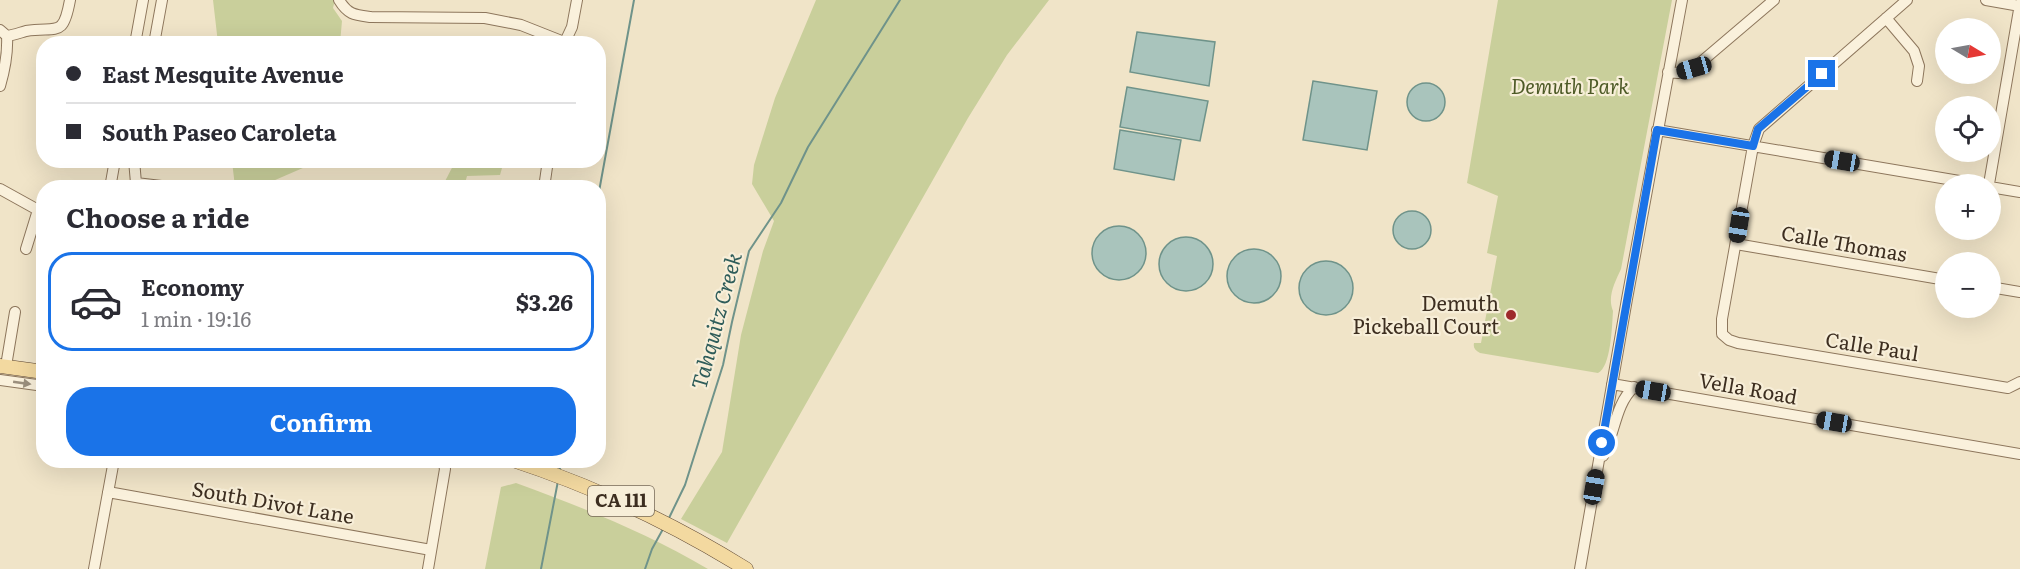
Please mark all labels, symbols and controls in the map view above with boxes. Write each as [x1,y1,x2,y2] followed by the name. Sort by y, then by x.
[1935,18,2001,84] north arrow
[1935,18,2001,318] map controls
[1674,54,1714,82] car
[102,57,344,90] text: East Mesquite Avenue
[1808,60,1835,87] route end
[1511,70,1629,100] park label: Demuth Park
[1935,96,2001,162] button: locate
[102,115,336,148] text: South Paseo Caroleta
[1823,149,1861,173] car
[1935,174,2001,240] button: +
[66,196,249,236] text: Choose a ride
[1727,206,1751,244] car
[1779,216,1910,268] street label: Calle Thomas
[681,248,748,392] water label: Tahquitz Creek
[1935,252,2001,318] button: −
[141,270,244,303] text: Economy
[69,275,123,329] icon: car
[516,285,573,318] text: $3.26
[1353,287,1499,340] place label: Demuth Pickeball Court
[141,303,251,333] text: 1 min · 19:16
[1504,308,1518,322] marker: Demuth Pickeball Court
[1824,323,1921,367] street label: Calle Paul
[1697,364,1800,410] street label: Vella Road
[12,379,31,388] one-way arrow
[1634,379,1672,403] car
[66,387,576,456] button: Confirm
[1815,410,1853,434] car
[1588,429,1615,456] route start
[1582,468,1606,506] car
[190,472,357,530] street label: South Divot Lane
[588,486,654,516] road number: CA 111

